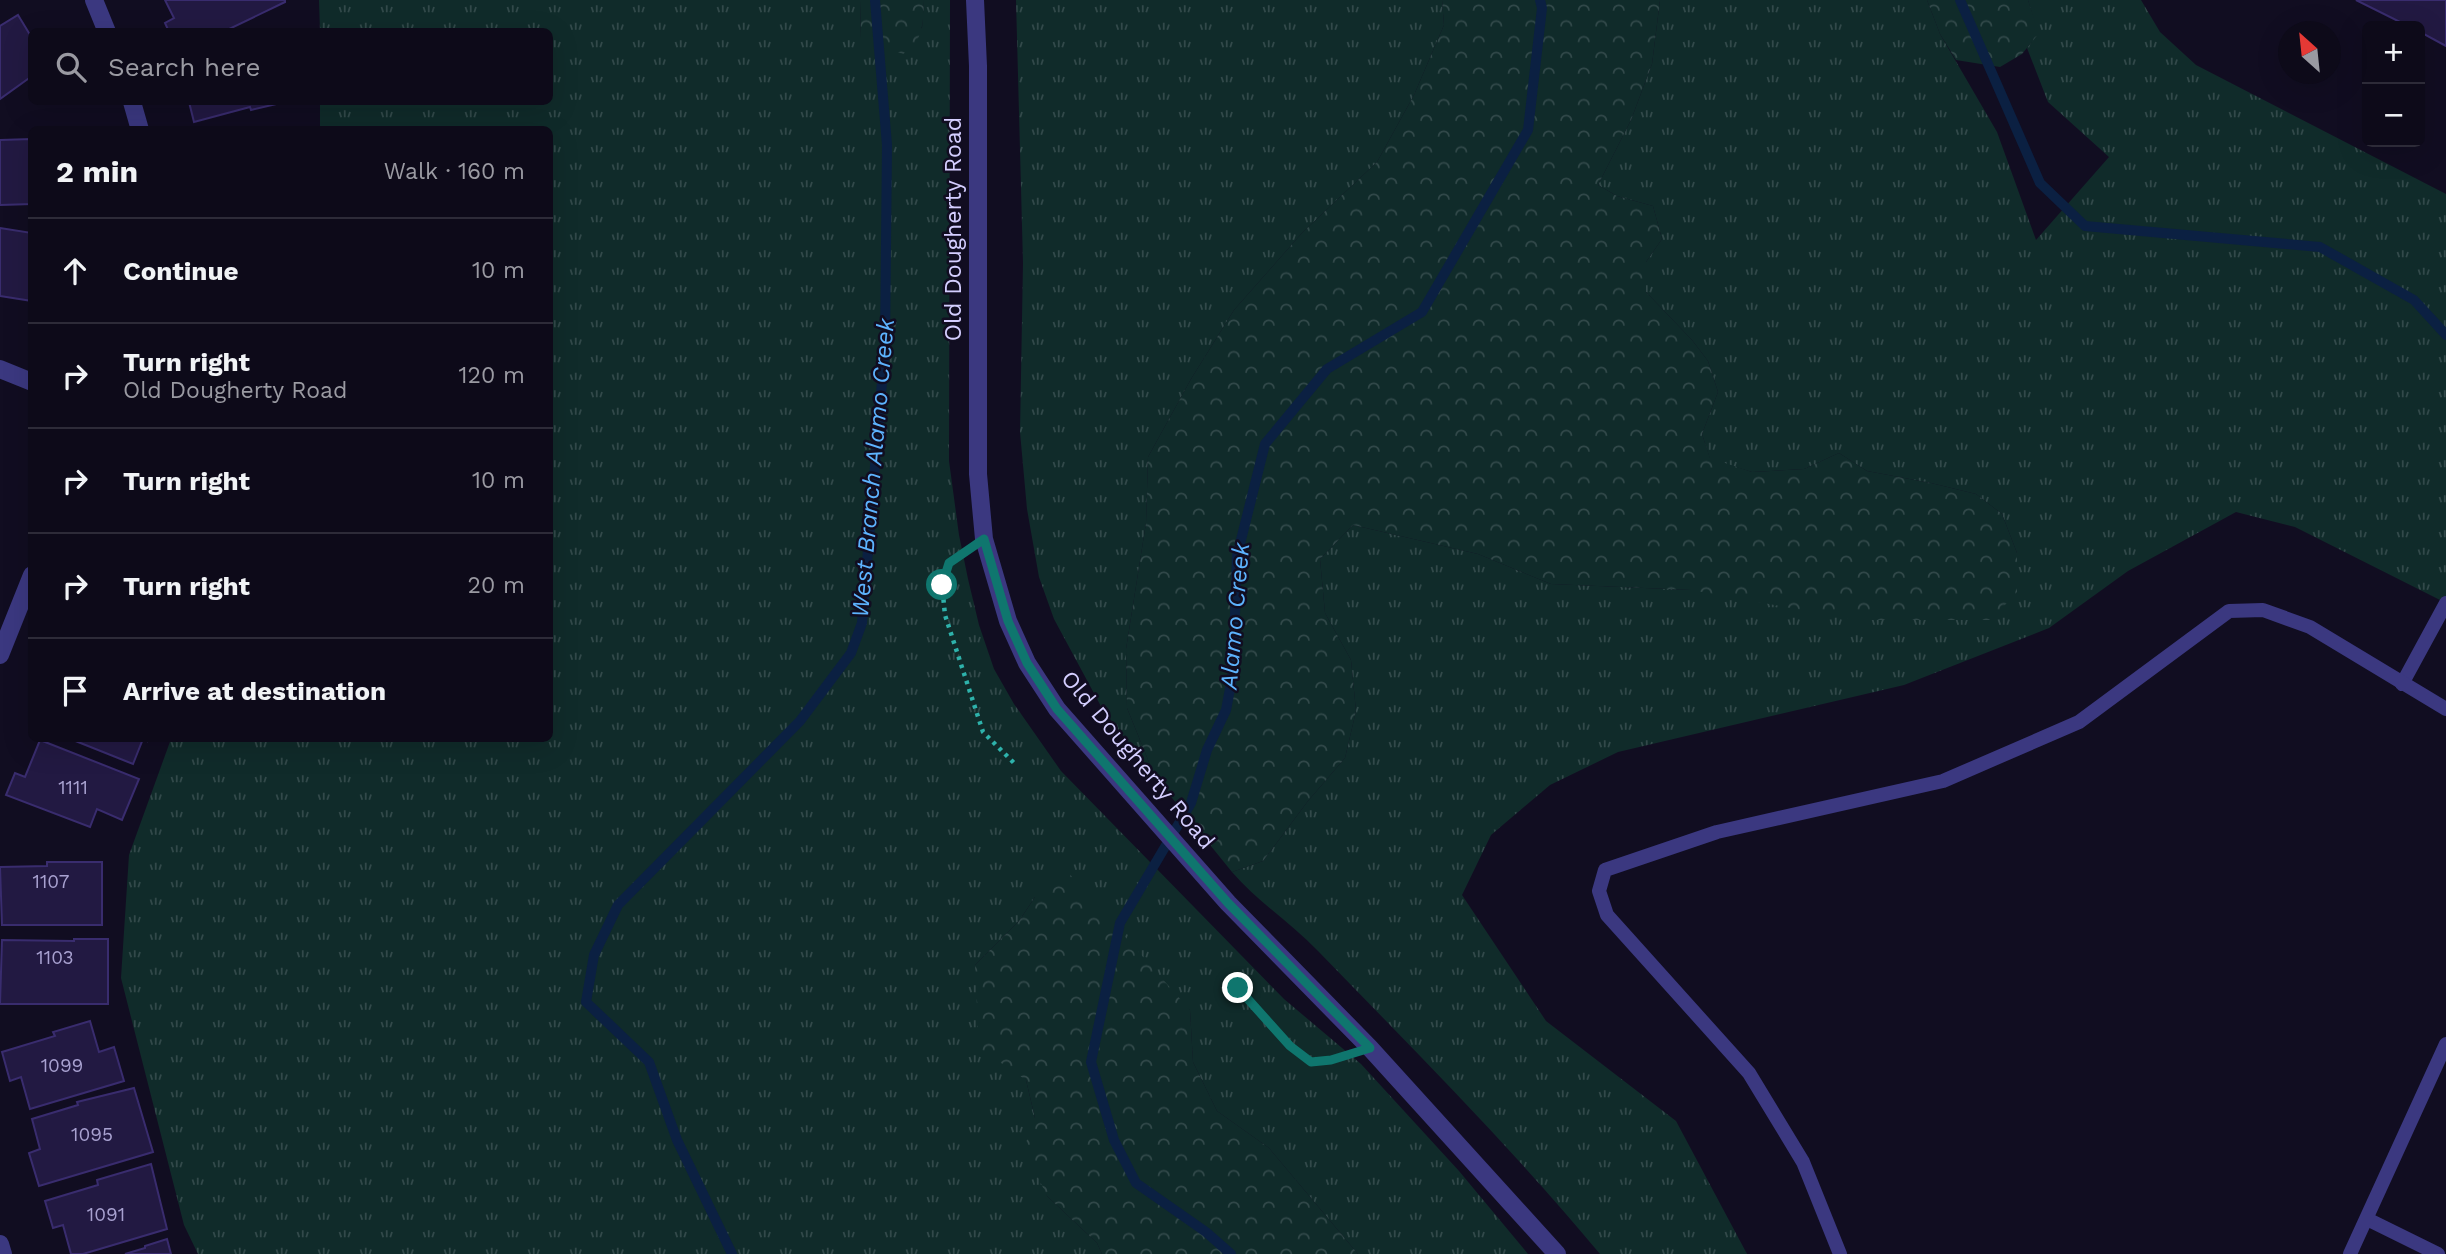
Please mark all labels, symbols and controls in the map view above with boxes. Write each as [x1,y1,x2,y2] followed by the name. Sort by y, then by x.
[2278,21,2341,84] north arrow
[2362,21,2425,147] map controls
[2362,21,2425,84] button: +
[28,28,553,105] search box
[52,48,90,86] icon: search
[108,52,260,82] text: Search here
[2362,84,2425,147] button: −
[940,117,967,341] street label: Old Dougherty Road
[56,154,138,189] text: 2 min
[384,158,525,185] text: Walk · 160 m
[56,252,94,290] icon: ahead
[123,256,239,286] text: Continue
[472,257,525,284] text: 10 m
[846,316,900,619] water label: West Branch Alamo Creek
[123,347,250,377] text: Turn right
[56,357,94,395] icon: right
[459,362,525,389] text: 120 m
[123,377,347,404] text: Old Dougherty Road
[56,462,94,500] icon: right
[123,466,250,496] text: Turn right
[472,467,525,494] text: 10 m
[1215,540,1255,692] water label: Alamo Creek
[56,567,94,605] icon: right
[926,569,957,600] route start
[123,571,250,601] text: Turn right
[468,572,525,599] text: 20 m
[1056,665,1220,855] street label: Old Dougherty Road
[56,672,94,710] icon: arrive
[123,676,386,706] text: Arrive at destination
[58,776,88,799] house number: 1111
[33,870,69,893] house number: 1107
[36,946,74,969] house number: 1103
[1222,972,1253,1003] route end
[41,1054,83,1077] house number: 1099
[71,1123,113,1146] house number: 1095
[87,1203,125,1226] house number: 1091

